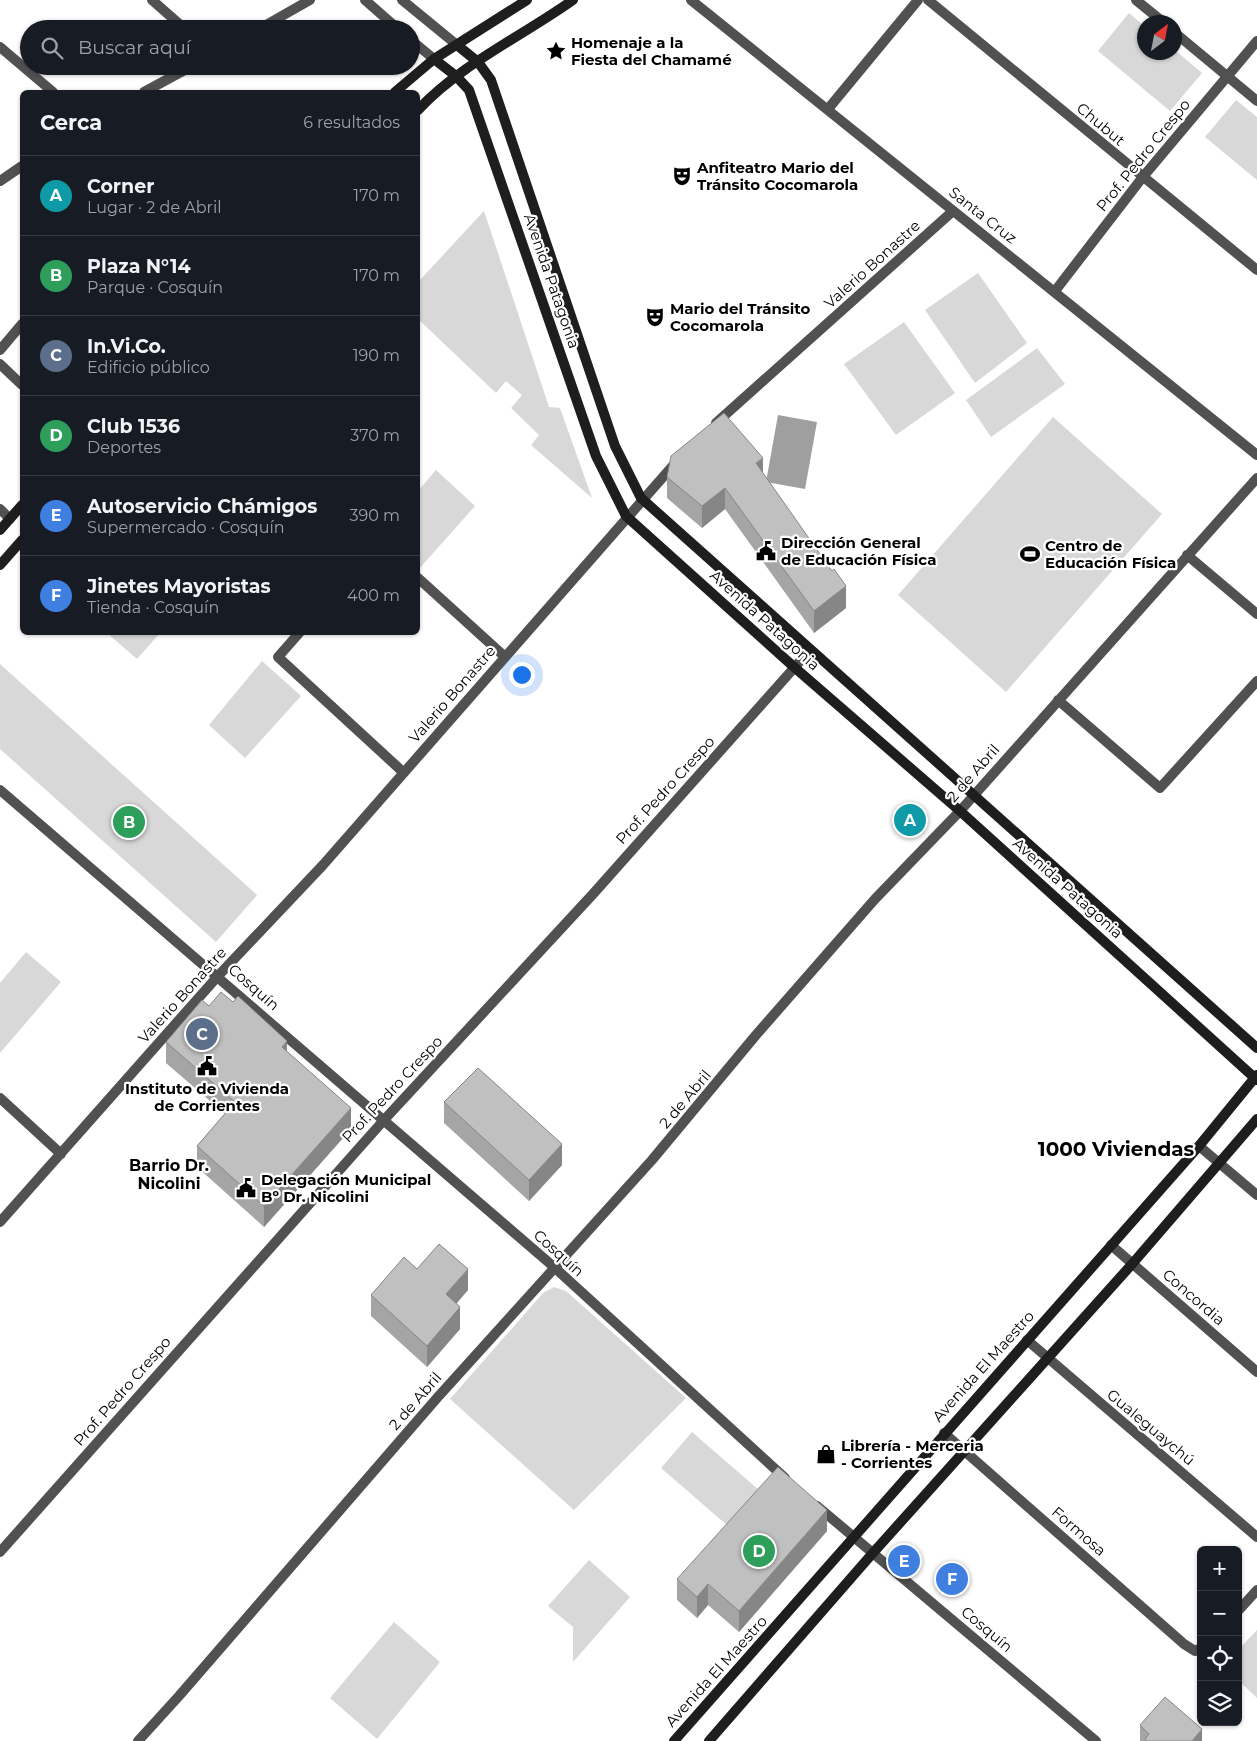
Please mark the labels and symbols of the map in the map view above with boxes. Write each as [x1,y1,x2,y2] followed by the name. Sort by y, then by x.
[1137,15,1182,60] north arrow
[571,33,732,69] place label: Homenaje a la Fiesta del Chamamé
[545,40,567,62] place icon: Homenaje a la Fiesta del Chamamé
[1092,95,1194,215] street label: Prof. Pedro Crespo
[1073,98,1129,150] street label: Chubut
[696,158,858,194] place label: Anfiteatro Mario del Tránsito Cocomarola
[671,165,693,187] theatre icon: Anfiteatro Mario del Tránsito Cocomarola
[945,183,1021,248] street label: Santa Cruz
[520,211,584,351] street label: Avenida Patagonia
[820,216,924,312] street label: Valerio Bonastre
[670,299,811,335] place label: Mario del Tránsito Cocomarola
[644,306,666,328] theatre icon: Mario del Tránsito Cocomarola
[781,533,936,569] place label: Dirección General de Educación Física
[1045,536,1176,572] place label: Centro de Educación Física
[755,540,777,562] public building icon: Dirección General de Educación Física
[1019,543,1041,565] sports icon: Centro de Educación Física
[706,566,824,674] street label: Avenida Patagonia
[405,641,499,747] street label: Valerio Bonastre
[509,662,535,688] your location
[611,732,719,848] street label: Prof. Pedro Crespo
[943,740,1003,806] street label: 2 de Abril
[894,801,926,839] pin: A
[113,803,145,841] pin: B
[1009,834,1127,942] street label: Avenida Patagonia
[134,943,230,1047] street label: Valerio Bonastre
[225,960,283,1014] street label: Cosquín
[186,1015,218,1053] pin: C
[338,1032,446,1146] street label: Prof. Pedro Crespo
[196,1055,218,1077] public building icon: Instituto de Vivienda de Corrientes
[655,1066,715,1132] street label: 2 de Abril
[125,1079,289,1115] place label: Instituto de Vivienda de Corrientes
[1038,1137,1195,1161] district label: 1000 Viviendas
[129,1156,209,1193] district label: Barrio Dr. Nicolini
[261,1170,431,1206] place label: Delegación Municipal Bº Dr. Nicolini
[235,1177,257,1199] public building icon: Delegación Municipal Bº Dr. Nicolini
[530,1225,588,1281] street label: Cosquín
[1159,1265,1229,1329] street label: Concordia
[928,1306,1038,1426] street label: Avenida El Maestro
[69,1332,175,1450] street label: Prof. Pedro Crespo
[385,1368,445,1434] street label: 2 de Abril
[1103,1385,1199,1469] street label: Gualeguaychú
[841,1436,984,1472] place label: Librería - Merceria - Corrientes
[815,1443,837,1465] shop icon: Librería - Merceria - Corrientes
[1048,1502,1110,1560] street label: Formosa
[743,1532,775,1570] pin: D
[888,1542,920,1580] pin: E
[936,1560,968,1598] pin: F
[957,1602,1017,1656] street label: Cosquín
[661,1611,771,1731] street label: Avenida El Maestro

